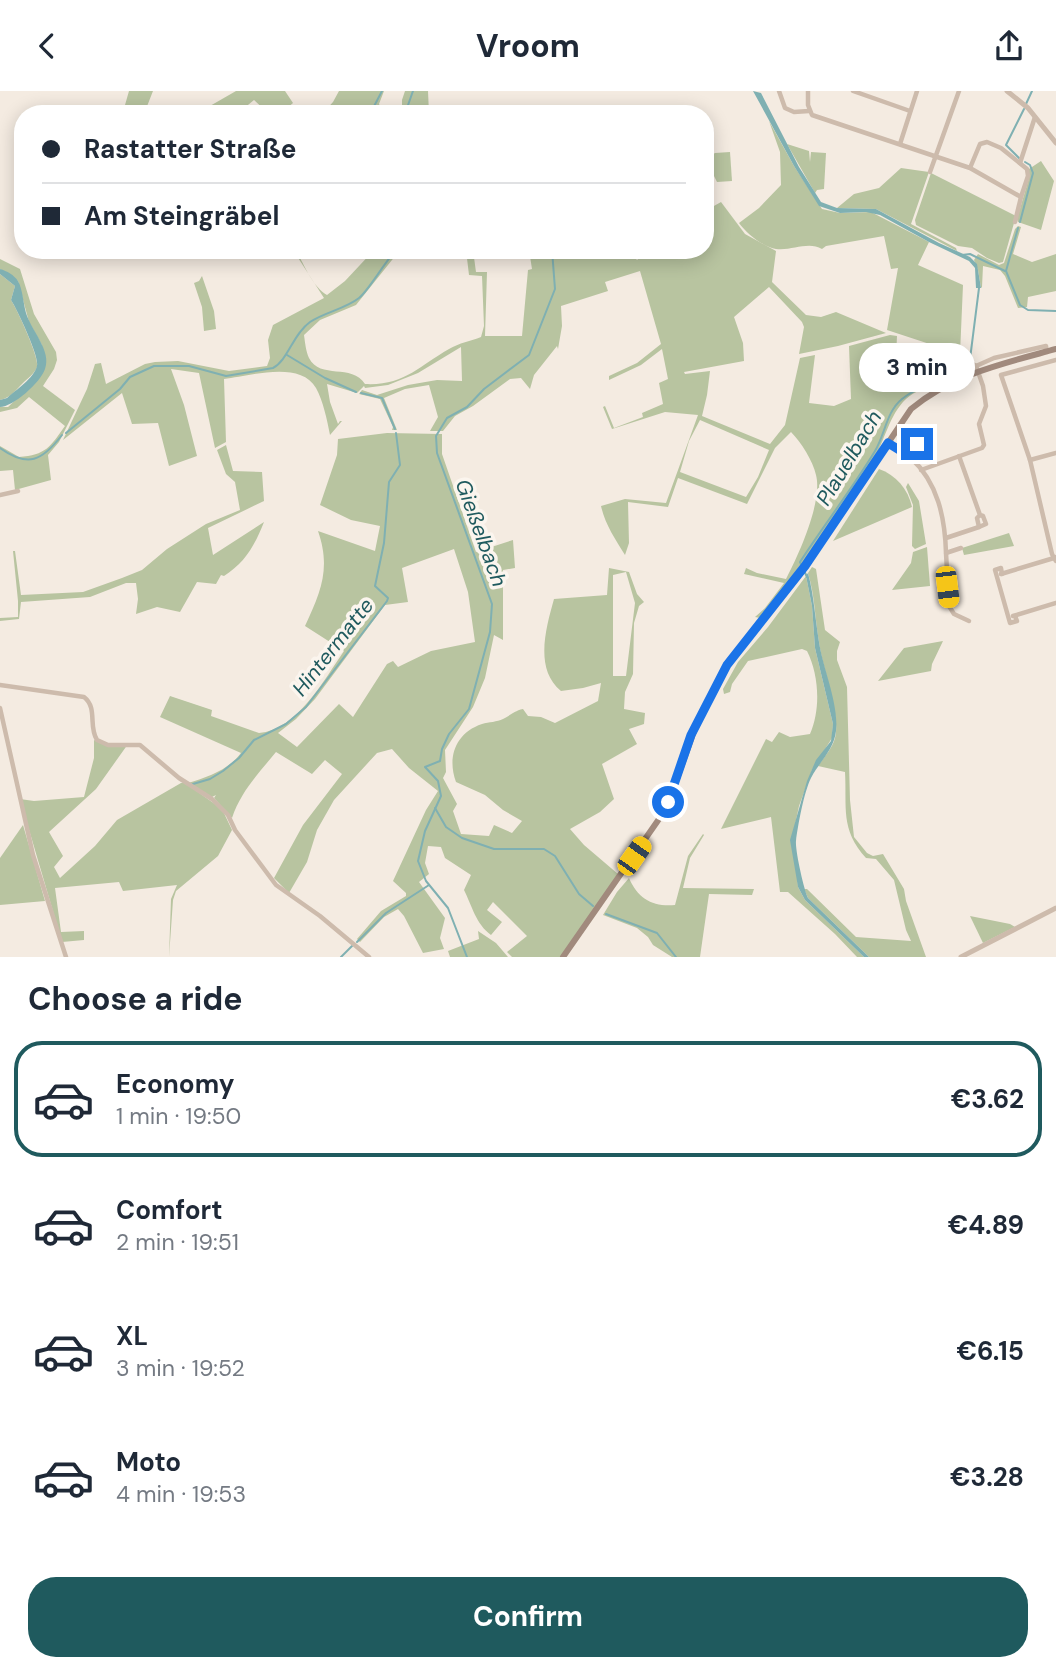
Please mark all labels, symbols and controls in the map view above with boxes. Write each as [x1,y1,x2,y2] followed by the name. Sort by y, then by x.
[476,25,580,67] text: Vroom
[28,27,66,65] icon: back
[990,27,1028,65] icon: share
[84,132,296,166] text: Rastatter Straße
[84,199,279,233] text: Am Steingräbel
[859,343,975,391] callout: 3 min
[886,352,948,382] text: 3 min
[810,405,888,511] water label: Plauelbach
[901,428,933,460] route end
[449,475,513,591] water label: Gießelbach
[935,565,960,609] car
[286,592,380,702] water label: Hintermatte
[652,786,684,818] route start
[614,833,655,879] car
[28,978,243,1020] text: Choose a ride
[116,1067,234,1101] text: Economy
[32,1068,95,1131] icon: car
[951,1082,1024,1116] text: €3.62
[116,1101,241,1131] text: 1 min · 19:50
[116,1193,222,1227] text: Comfort
[32,1194,95,1257] icon: car
[948,1208,1024,1242] text: €4.89
[116,1227,239,1257] text: 2 min · 19:51
[116,1319,148,1353] text: XL
[32,1320,95,1383] icon: car
[957,1334,1024,1368] text: €6.15
[116,1353,245,1383] text: 3 min · 19:52
[116,1445,181,1479] text: Moto
[32,1446,95,1509] icon: car
[950,1460,1024,1494] text: €3.28
[116,1479,246,1509] text: 4 min · 19:53
[28,1577,1028,1657] button: Confirm

